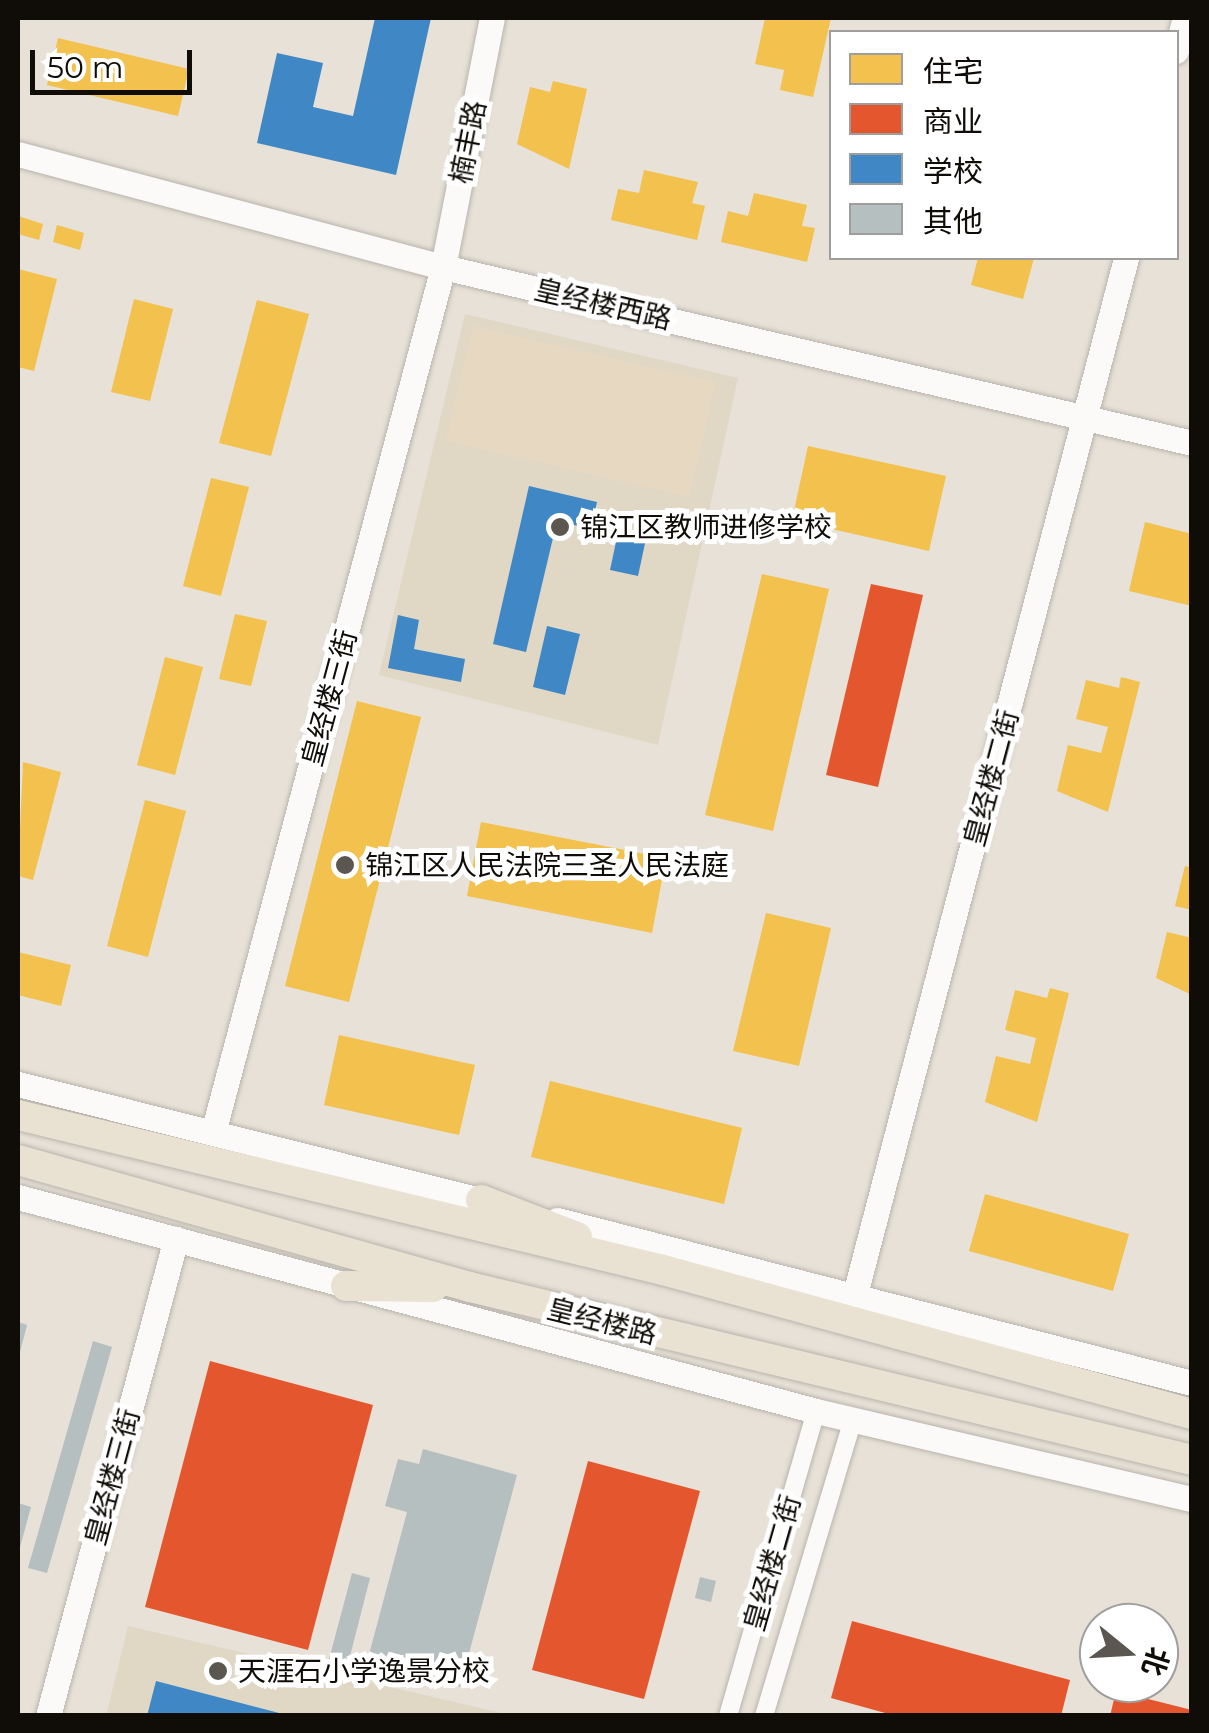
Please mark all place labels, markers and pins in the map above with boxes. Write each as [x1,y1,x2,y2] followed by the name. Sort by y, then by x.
[580,510,832,544] place label: 锦江区教师进修学校
[549,516,571,538] marker: 锦江区教师进修学校
[365,848,729,882] place label: 锦江区人民法院三圣人民法庭
[334,854,356,876] marker: 锦江区人民法院三圣人民法庭
[238,1654,490,1688] place label: 天涯石小学逸景分校
[207,1660,229,1682] marker: 天涯石小学逸景分校

